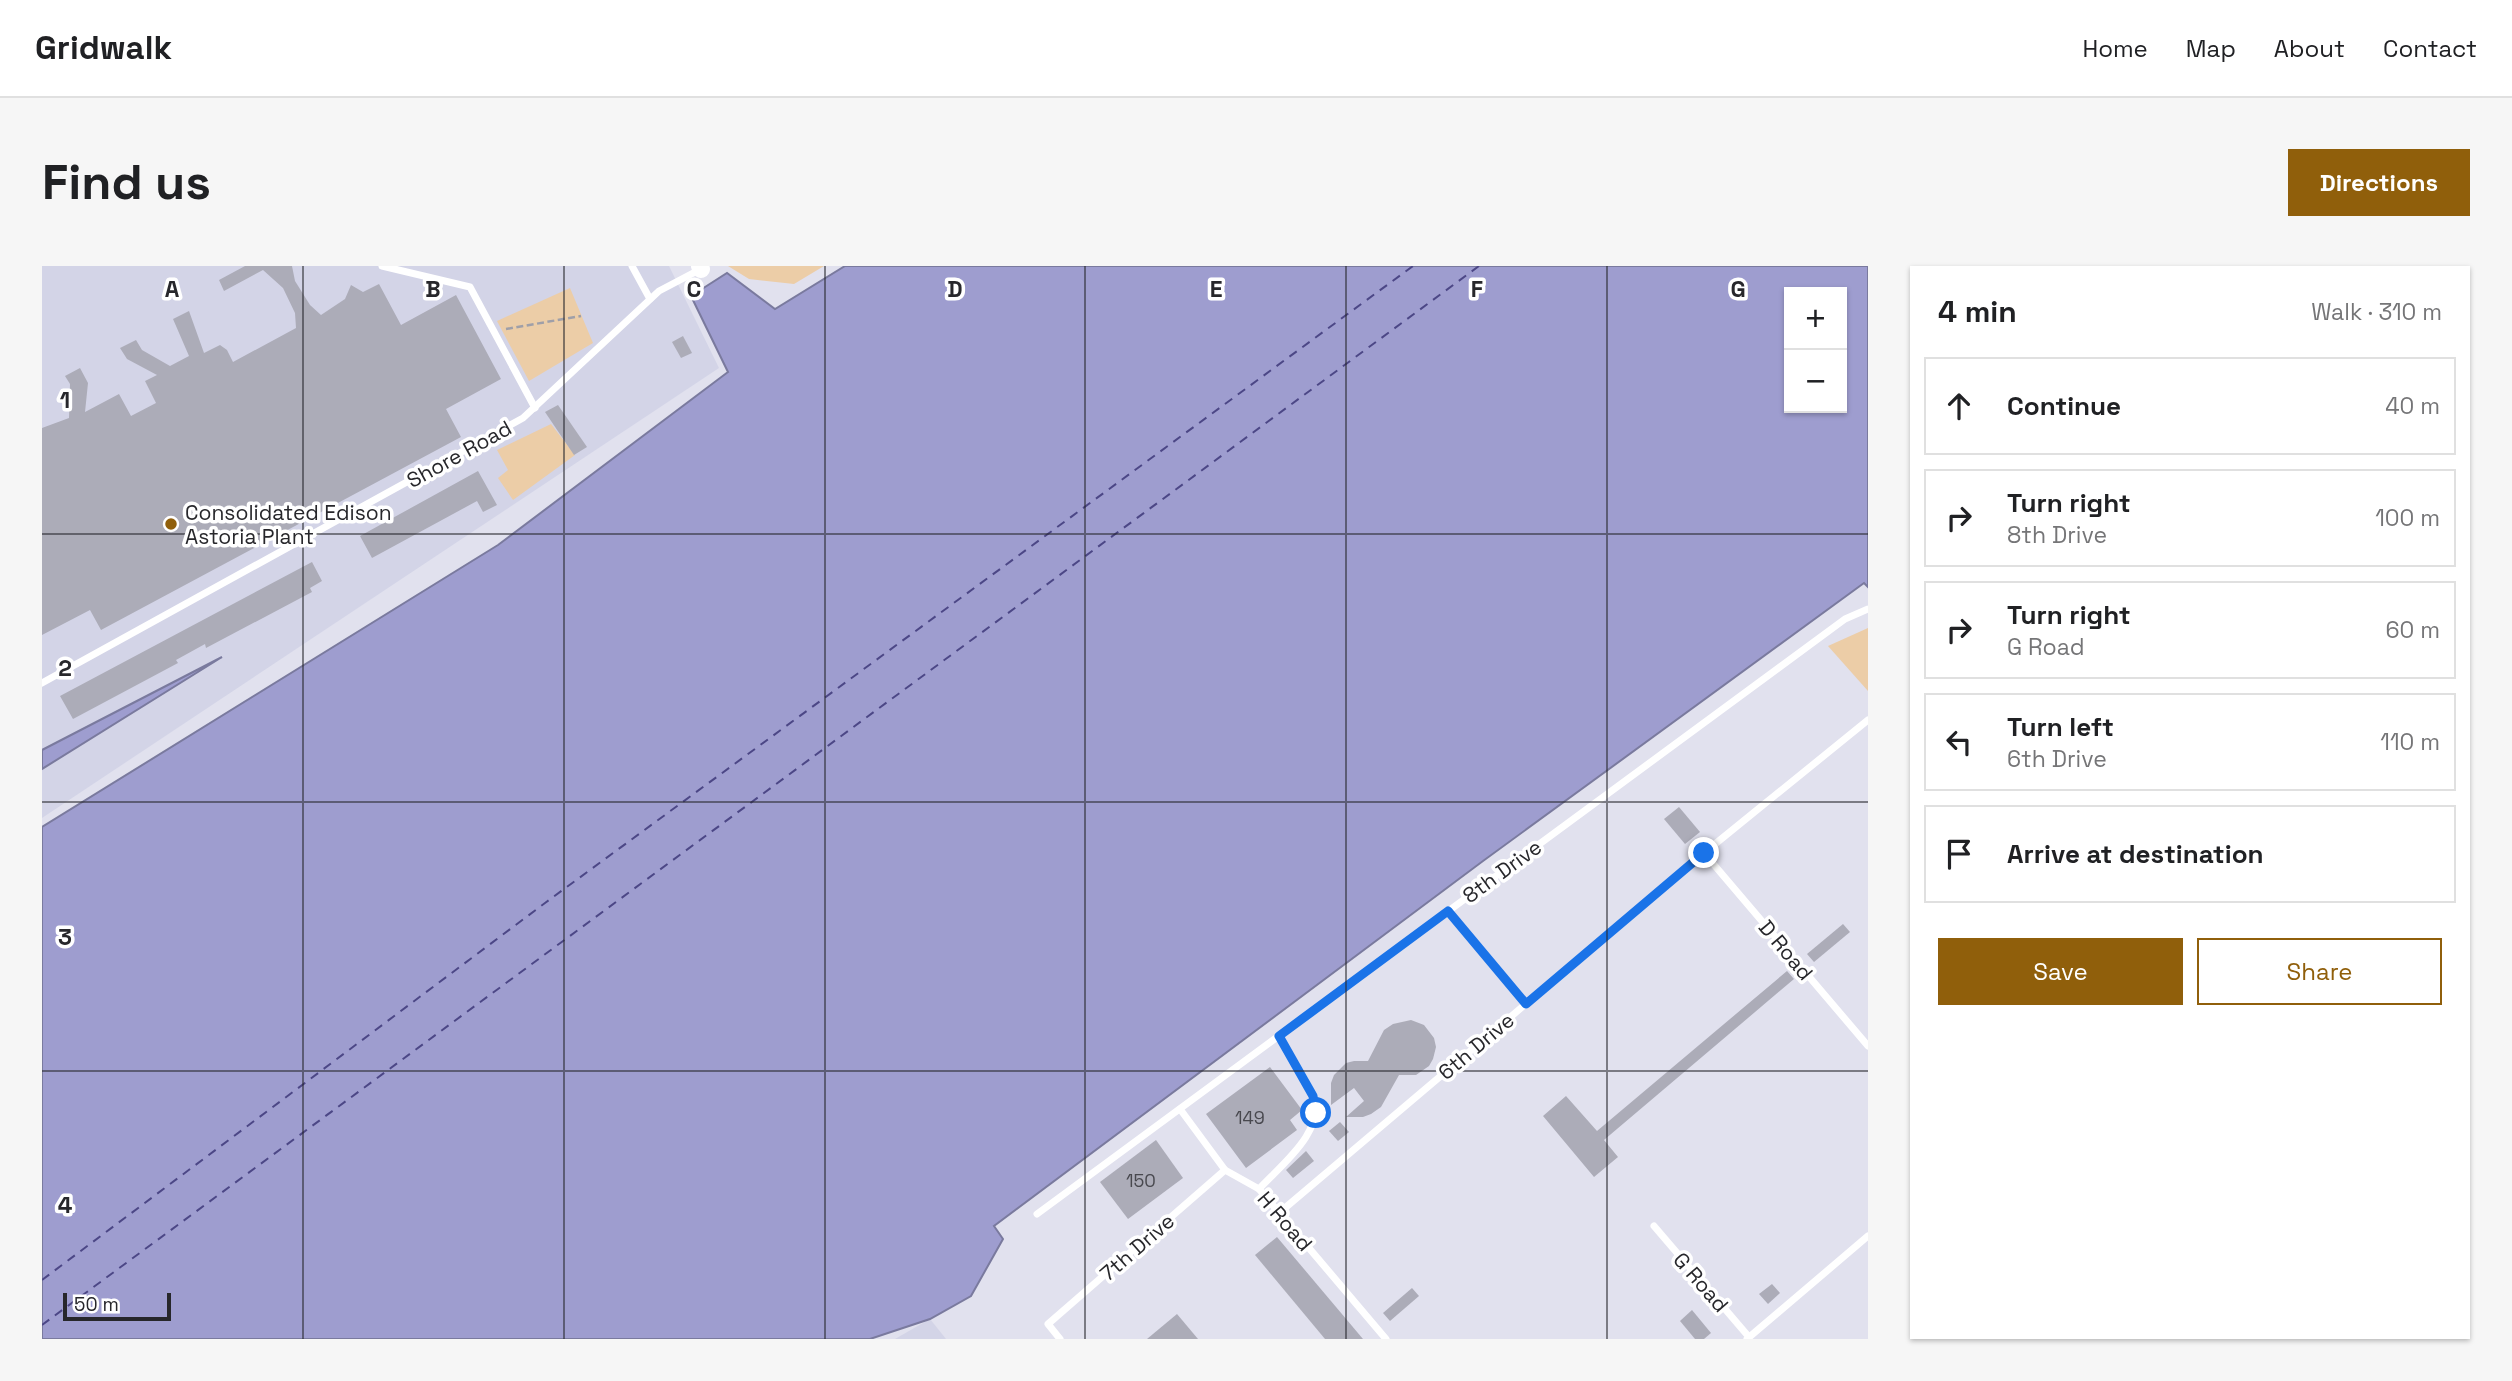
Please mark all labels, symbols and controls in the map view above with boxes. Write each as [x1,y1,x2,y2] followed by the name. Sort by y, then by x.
[35,27,172,69] text: Gridwalk
[2082,33,2148,64] text: Home
[2186,33,2236,64] text: Map
[2274,33,2345,64] text: About
[2383,33,2477,64] text: Contact
[2288,149,2470,216] button: Directions
[42,151,211,213] text: Find us
[165,274,180,304] text: A
[425,274,441,304] text: B
[687,274,701,304] text: C
[947,274,963,304] text: D
[1210,274,1222,304] text: E
[1471,274,1483,304] text: F
[1730,274,1746,304] text: G
[1784,287,1847,413] map controls
[1784,287,1847,350] button: +
[1938,292,2017,331] text: 4 min
[2311,297,2442,327] text: Walk · 310 m
[1784,350,1847,413] button: −
[60,385,70,415] text: 1
[1940,387,1978,425] icon: ahead
[2007,389,2121,423] text: Continue
[2385,391,2440,421] text: 40 m
[402,414,516,494] street label: Shore Road
[2007,486,2131,520] text: Turn right
[185,499,392,550] place label: Consolidated Edison Astoria Plant
[1940,499,1978,537] icon: right
[2375,503,2440,533] text: 100 m
[163,516,179,532] marker: Consolidated Edison Astoria Plant
[2007,520,2107,550] text: 8th Drive
[2007,598,2131,632] text: Turn right
[1940,611,1978,649] icon: right
[2385,615,2440,645] text: 60 m
[2007,632,2085,662] text: G Road
[58,653,72,683] text: 2
[2007,710,2114,744] text: Turn left
[1940,723,1978,761] icon: left
[2380,727,2440,757] text: 110 m
[2007,744,2107,774] text: 6th Drive
[1457,833,1547,909] street label: 8th Drive
[1940,835,1978,873] icon: arrive
[1688,837,1719,868] route end
[2007,837,2264,871] text: Arrive at destination
[1753,914,1819,986] street label: D Road
[58,922,72,952] text: 3
[1938,938,2183,1005] button: Save
[2197,938,2442,1005] button: Share
[1432,1006,1520,1086] street label: 6th Drive
[1300,1097,1331,1128] route start
[1235,1106,1265,1129] house number: 149
[1126,1169,1156,1192] house number: 150
[1252,1185,1318,1257] street label: H Road
[58,1190,73,1220] text: 4
[1094,1207,1180,1287] street label: 7th Drive
[1668,1246,1734,1318] street label: G Road
[63,1290,172,1322] scale bar
[74,1292,119,1317] text: 50 m

